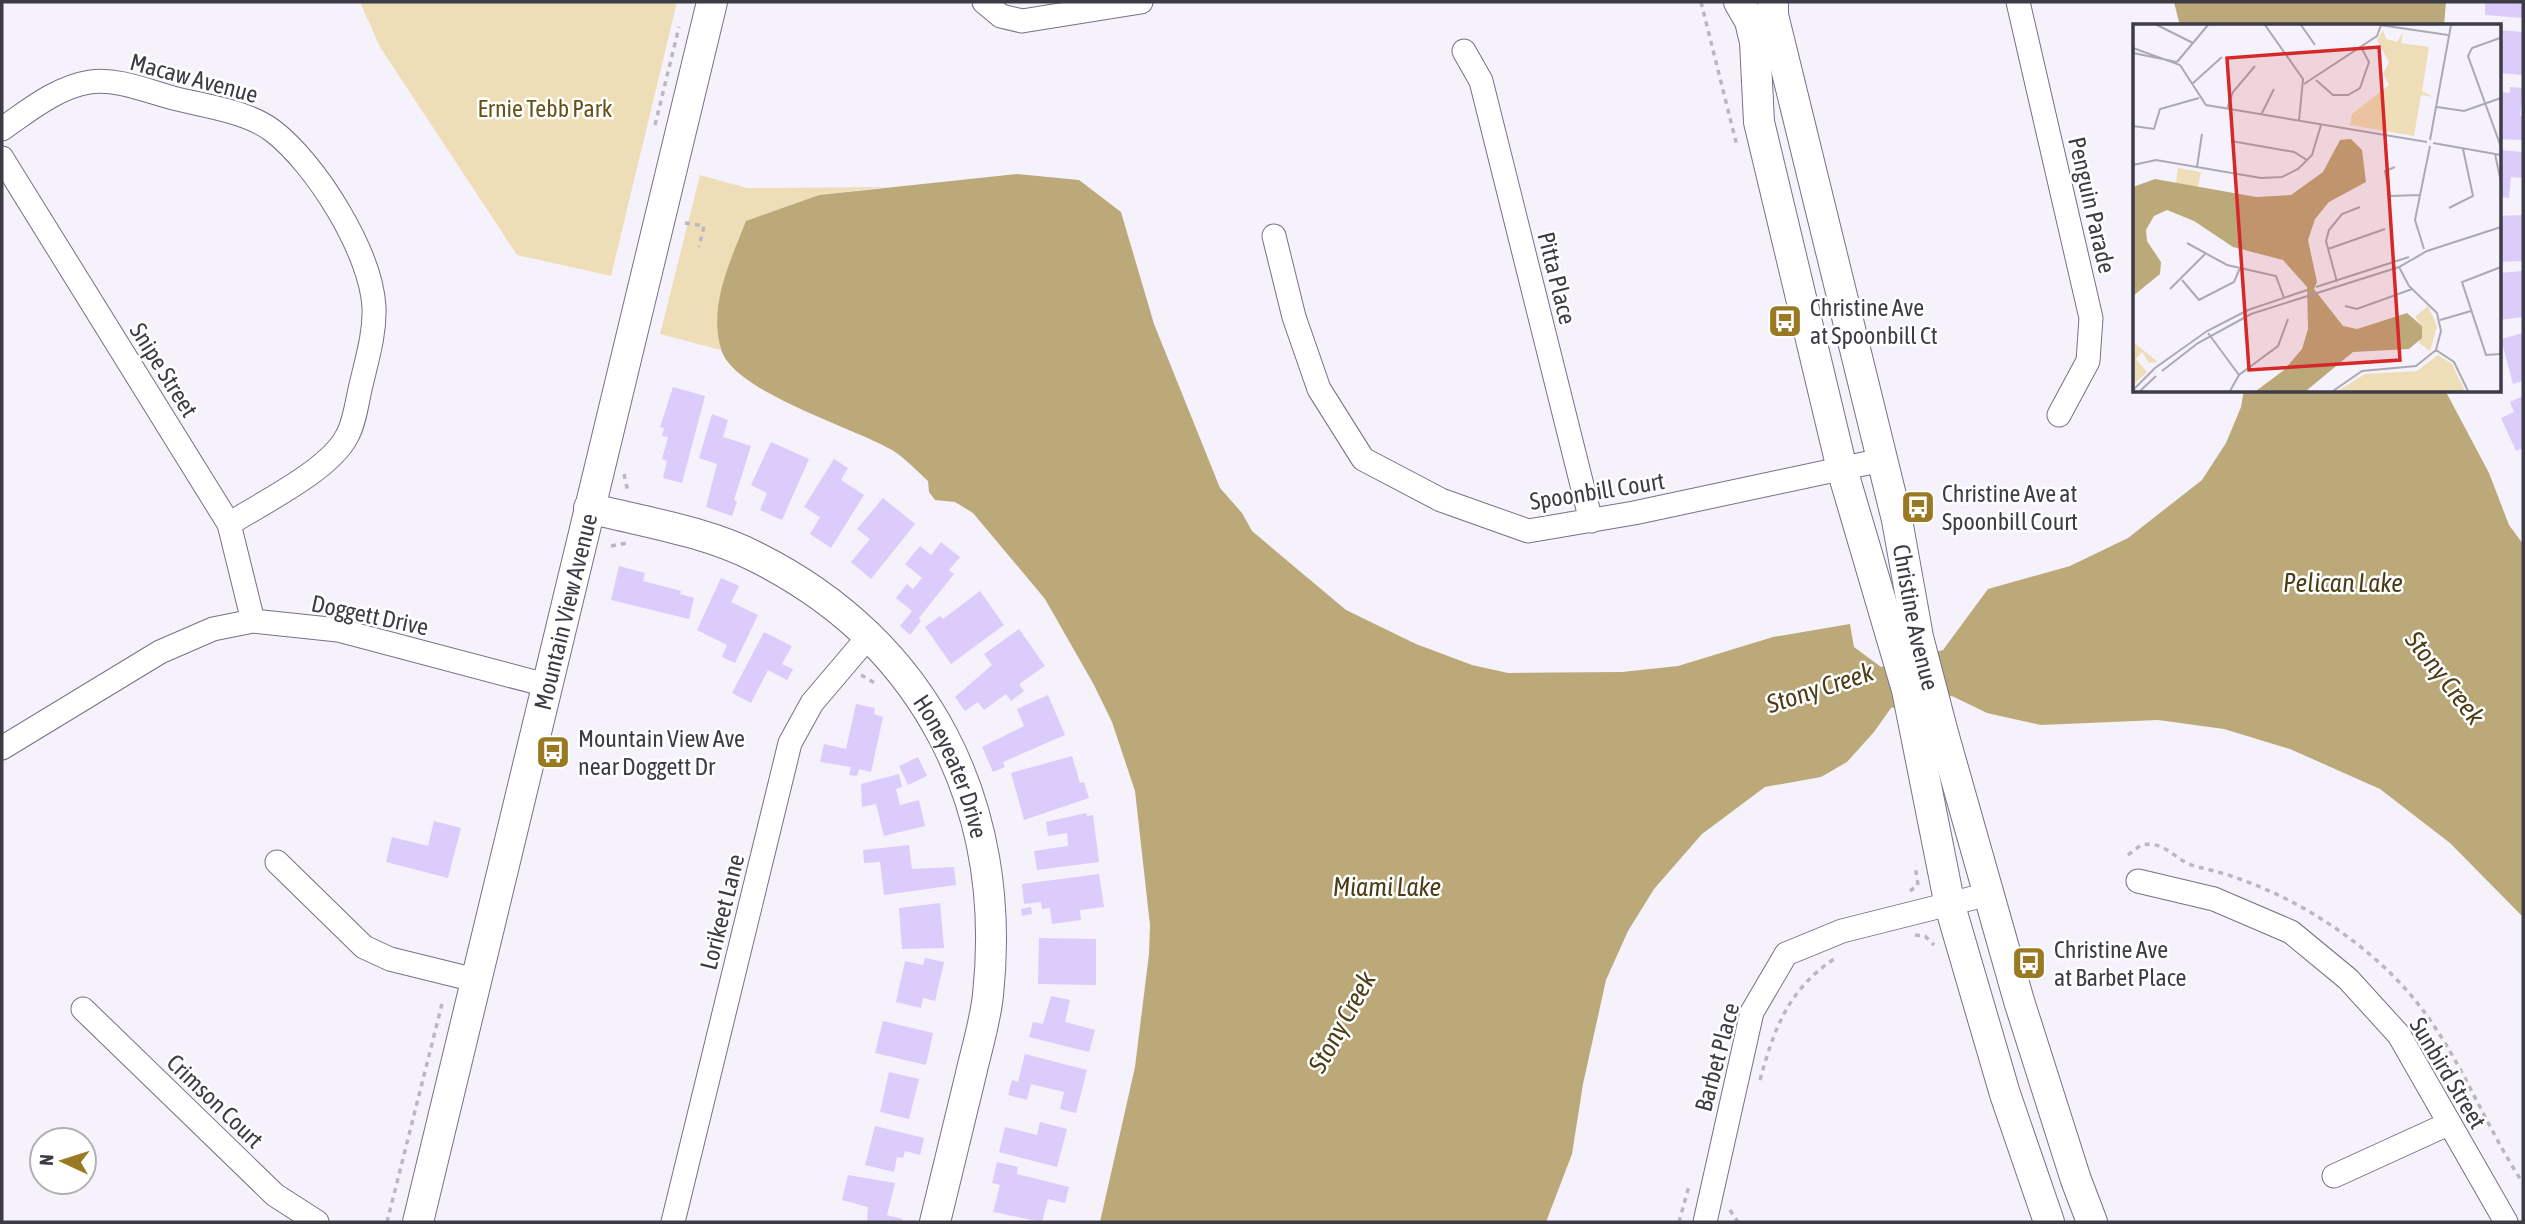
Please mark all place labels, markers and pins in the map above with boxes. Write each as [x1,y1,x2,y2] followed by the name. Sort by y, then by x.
[1810,294,1938,349] place label: Christine Ave at Spoonbill Ct
[1766,302,1804,340] bus stop icon: Christine Ave at Spoonbill Ct
[1942,480,2078,535] place label: Christine Ave at Spoonbill Court
[1899,488,1937,526] bus stop icon: Christine Ave at Spoonbill Court
[578,725,745,780] place label: Mountain View Ave near Doggett Dr
[534,733,572,771] bus stop icon: Mountain View Ave near Doggett Dr
[2054,936,2187,991] place label: Christine Ave at Barbet Place
[2010,944,2048,982] bus stop icon: Christine Ave at Barbet Place

